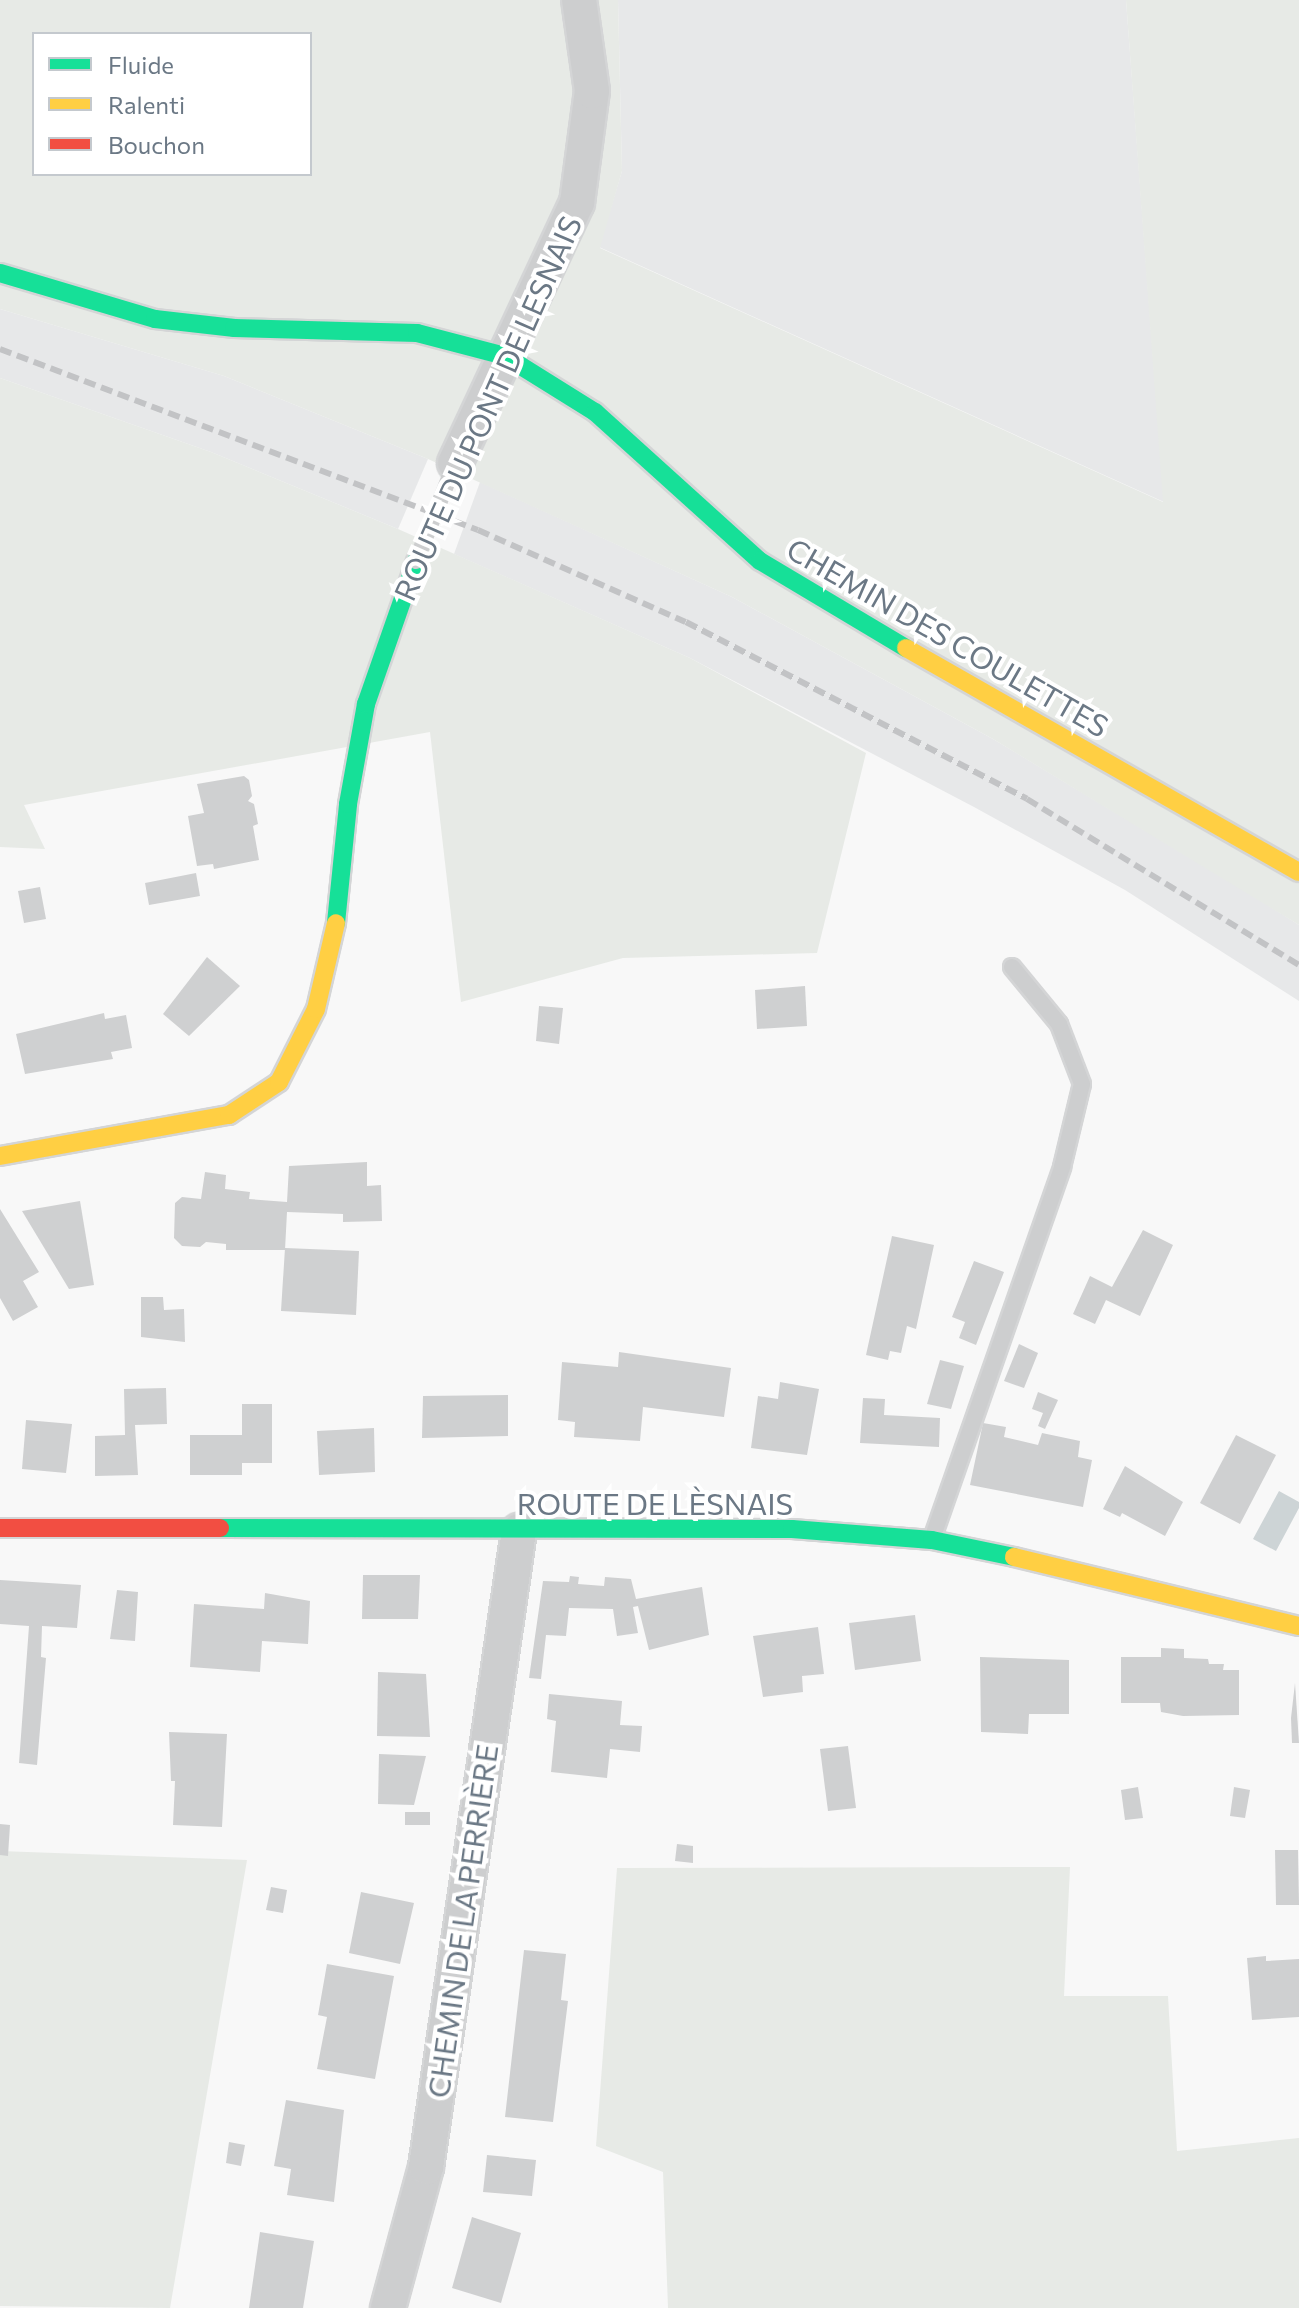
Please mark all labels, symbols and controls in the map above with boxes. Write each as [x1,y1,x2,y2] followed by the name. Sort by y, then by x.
[32,32,312,176] legend
[108,50,174,79] text: Fluide
[108,90,185,119] text: Ralenti
[108,130,205,159] text: Bouchon
[386,210,588,606] street label: ROUTE DU PONT DE LESNAIS
[781,530,1115,744] street label: CHEMIN DES COULETTES
[517,1485,793,1521] street label: ROUTE DE LÈSNAIS
[419,1742,505,2100] street label: CHEMIN DE LA PERRIÈRE

